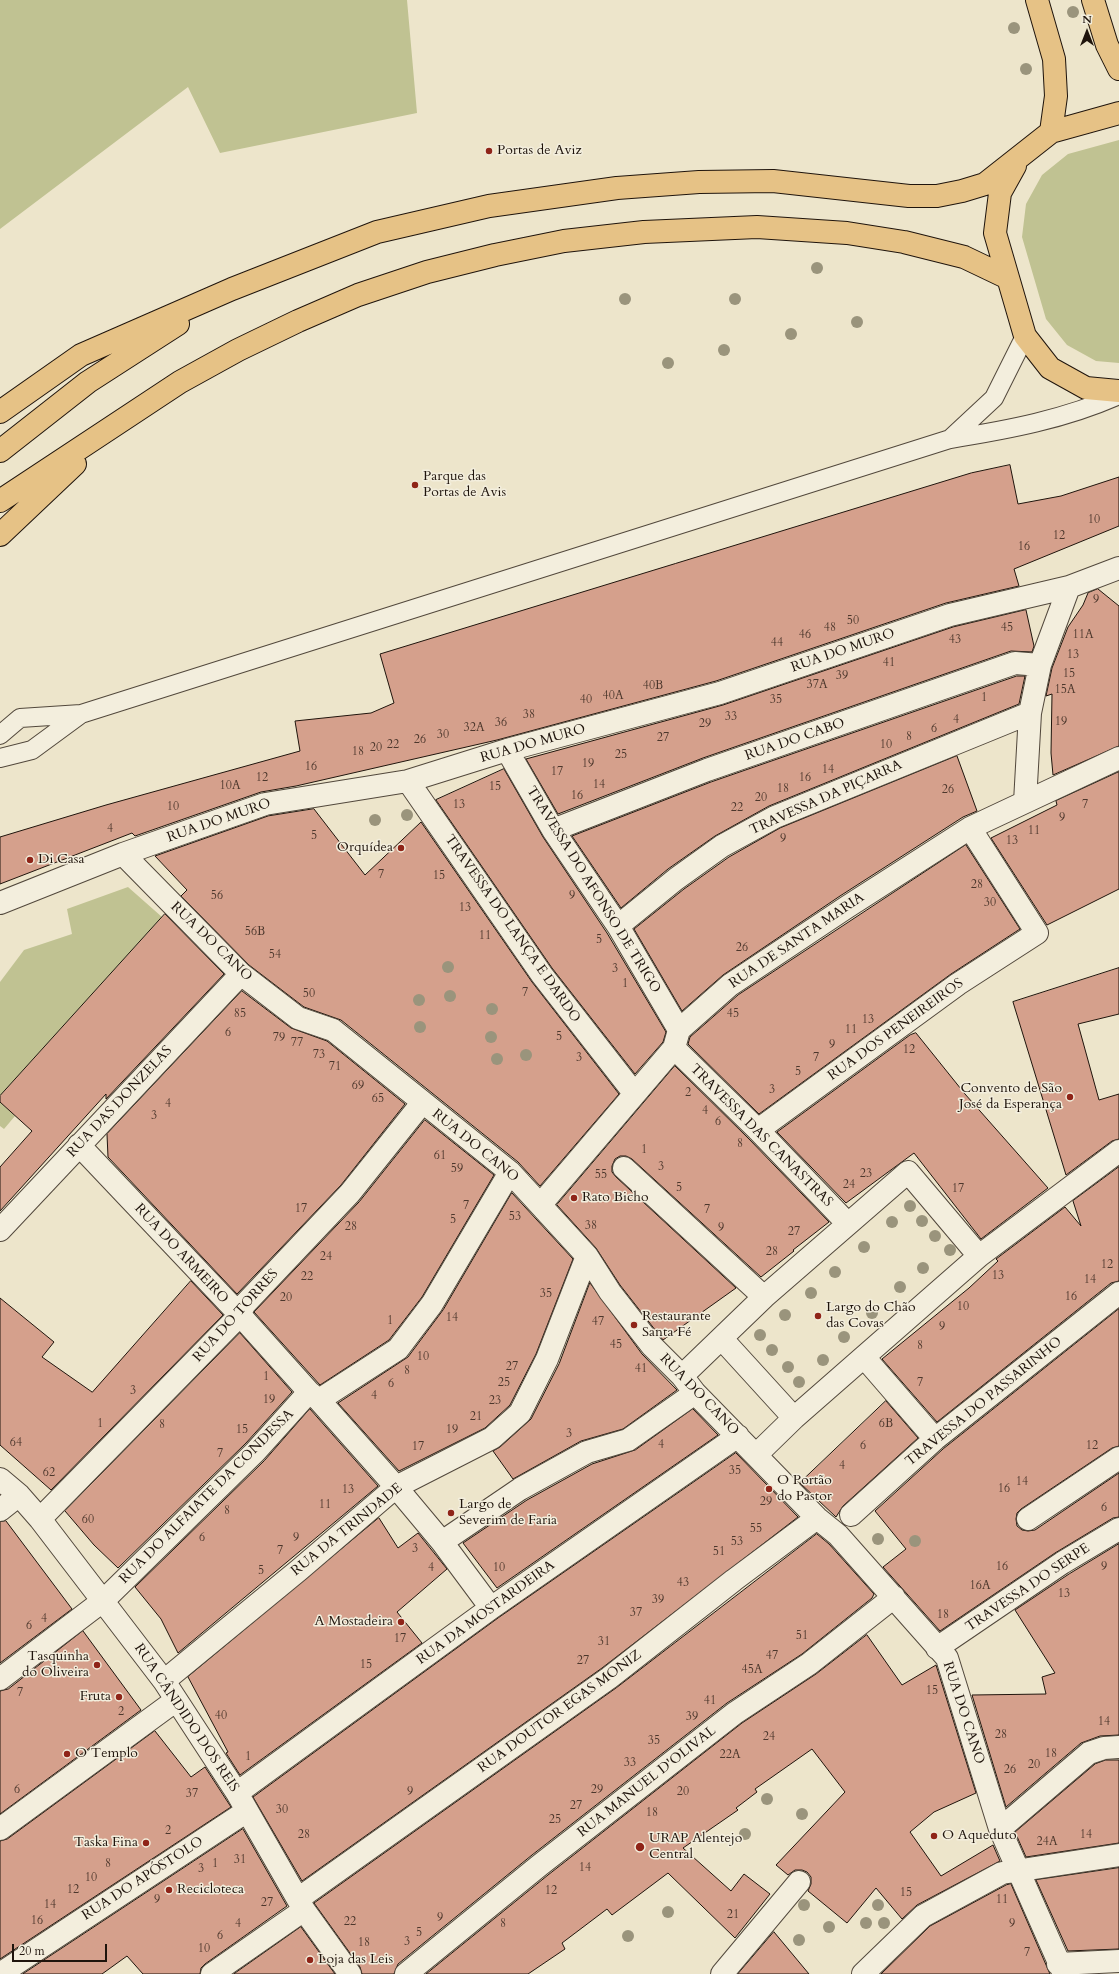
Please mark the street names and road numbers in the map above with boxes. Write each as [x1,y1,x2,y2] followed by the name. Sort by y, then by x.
[789,625,897,677] street label: RUA DO MURO
[743,715,847,765] street label: RUA DO CABO
[479,721,587,767] street label: RUA DO MURO
[747,757,905,839] street label: TRAVESSA DA PIÇARRA
[522,784,664,996] street label: TRAVESSA DO AFONSO DE TRIGO
[165,795,273,847] street label: RUA DO MURO
[440,832,584,1026] street label: TRAVESSA DO LANÇA E DARDO
[726,890,868,992] street label: RUA DE SANTA MARIA
[167,899,255,985] street label: RUA DO CANO
[825,975,967,1085] street label: RUA DOS PENEIREIROS
[64,1043,176,1161] street label: RUA DAS DONZELAS
[686,1061,836,1211] street label: TRAVESSA DAS CANASTRAS
[428,1106,522,1186] street label: RUA DO CANO
[130,1201,232,1307] street label: RUA DO ARMEIRO
[190,1266,282,1366] street label: RUA DO TORRES
[902,1334,1066,1470] street label: TRAVESSA DO PASSARINHO
[656,1351,742,1439] street label: RUA DO CANO
[116,1406,298,1588] street label: RUA DO ALFAIATE DA CONDESSA
[288,1480,406,1580] street label: RUA DA TRINDADE
[963,1540,1093,1636] street label: TRAVESSA DO SERPE
[414,1557,558,1669] street label: RUA DA MOSTARDEIRA
[130,1641,242,1795] street label: RUA CÂNDIDO DOS REIS
[475,1647,645,1777] street label: RUA DOUTOR EGAS MONIZ
[939,1660,987,1766] street label: RUA DO CANO
[575,1723,719,1841] street label: RUA MANUEL D'OLIVAL
[79,1834,207,1924] street label: RUA DO APÓSTOLO

